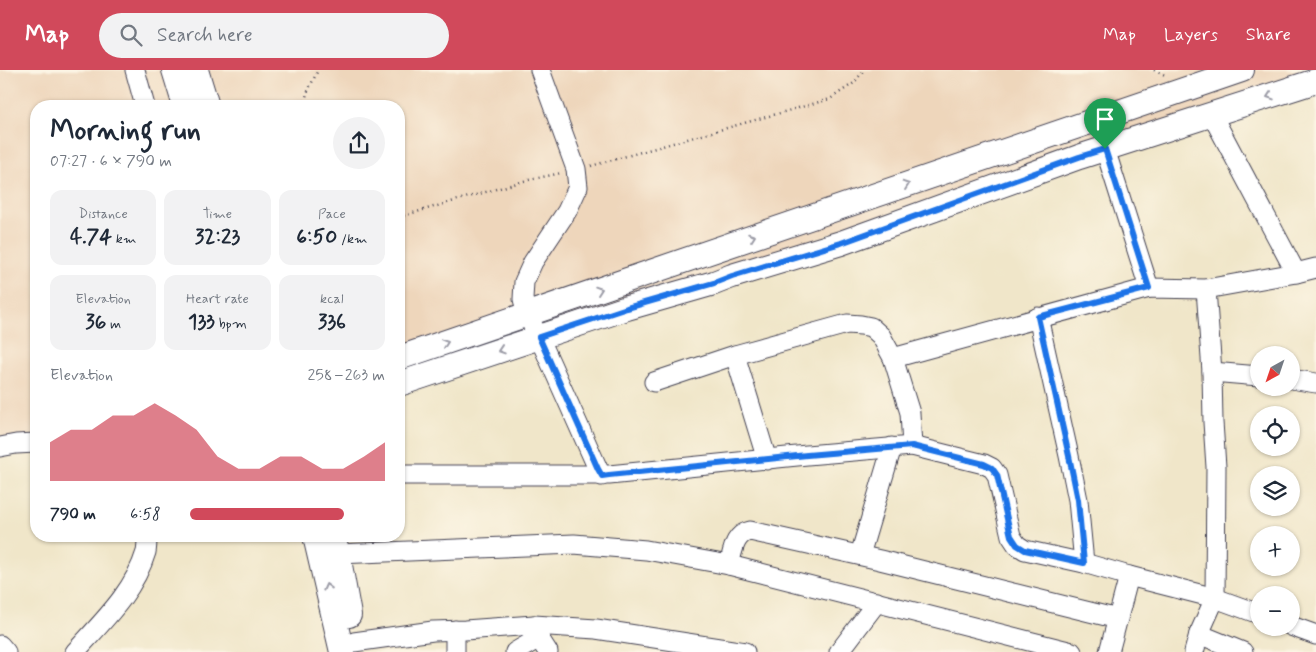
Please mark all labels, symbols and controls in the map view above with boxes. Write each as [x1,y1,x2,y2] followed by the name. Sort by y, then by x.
[99,13,449,58] search box
[25,20,69,51] text: Map
[117,21,145,49] icon: search
[157,23,253,48] text: Search here
[1103,23,1136,47] text: Map
[1164,23,1218,47] text: Layers
[1246,23,1291,47] text: Share
[1266,91,1274,101] one-way arrow
[1084,98,1126,149] pin
[1091,105,1119,133] icon: arrive
[50,113,201,150] text: Morning run
[333,117,385,169] button: share
[50,151,172,172] text: 07:27 · 6 × 790 m
[901,181,910,191] one-way arrow
[79,205,128,223] text: Distance
[203,205,232,223] text: Time
[318,205,346,223] text: Pace
[70,223,112,251] text: 4.74
[195,223,240,251] text: 32:23
[296,223,337,251] text: 6:50
[112,230,136,248] text: km
[337,230,367,248] text: /km
[748,233,756,243] one-way arrow
[594,286,602,296] one-way arrow
[76,290,131,308] text: Elevation
[186,290,249,308] text: Heart rate
[320,290,344,308] text: kcal
[85,308,106,336] text: 36
[188,308,215,336] text: 133
[318,308,346,336] text: 336
[106,315,121,333] text: m
[215,315,247,333] text: bpm
[440,338,449,348] one-way arrow
[497,344,505,354] one-way arrow
[1250,346,1300,396] north arrow
[1250,346,1300,636] map controls
[50,365,113,386] text: Elevation
[307,365,385,386] text: 258–263 m
[1250,406,1300,456] button: locate
[1250,466,1300,516] button: layers
[50,504,96,525] text: 790 m
[130,504,161,525] text: 6:58
[1250,526,1300,576] button: +
[322,583,333,592] one-way arrow
[1250,586,1300,636] button: −

